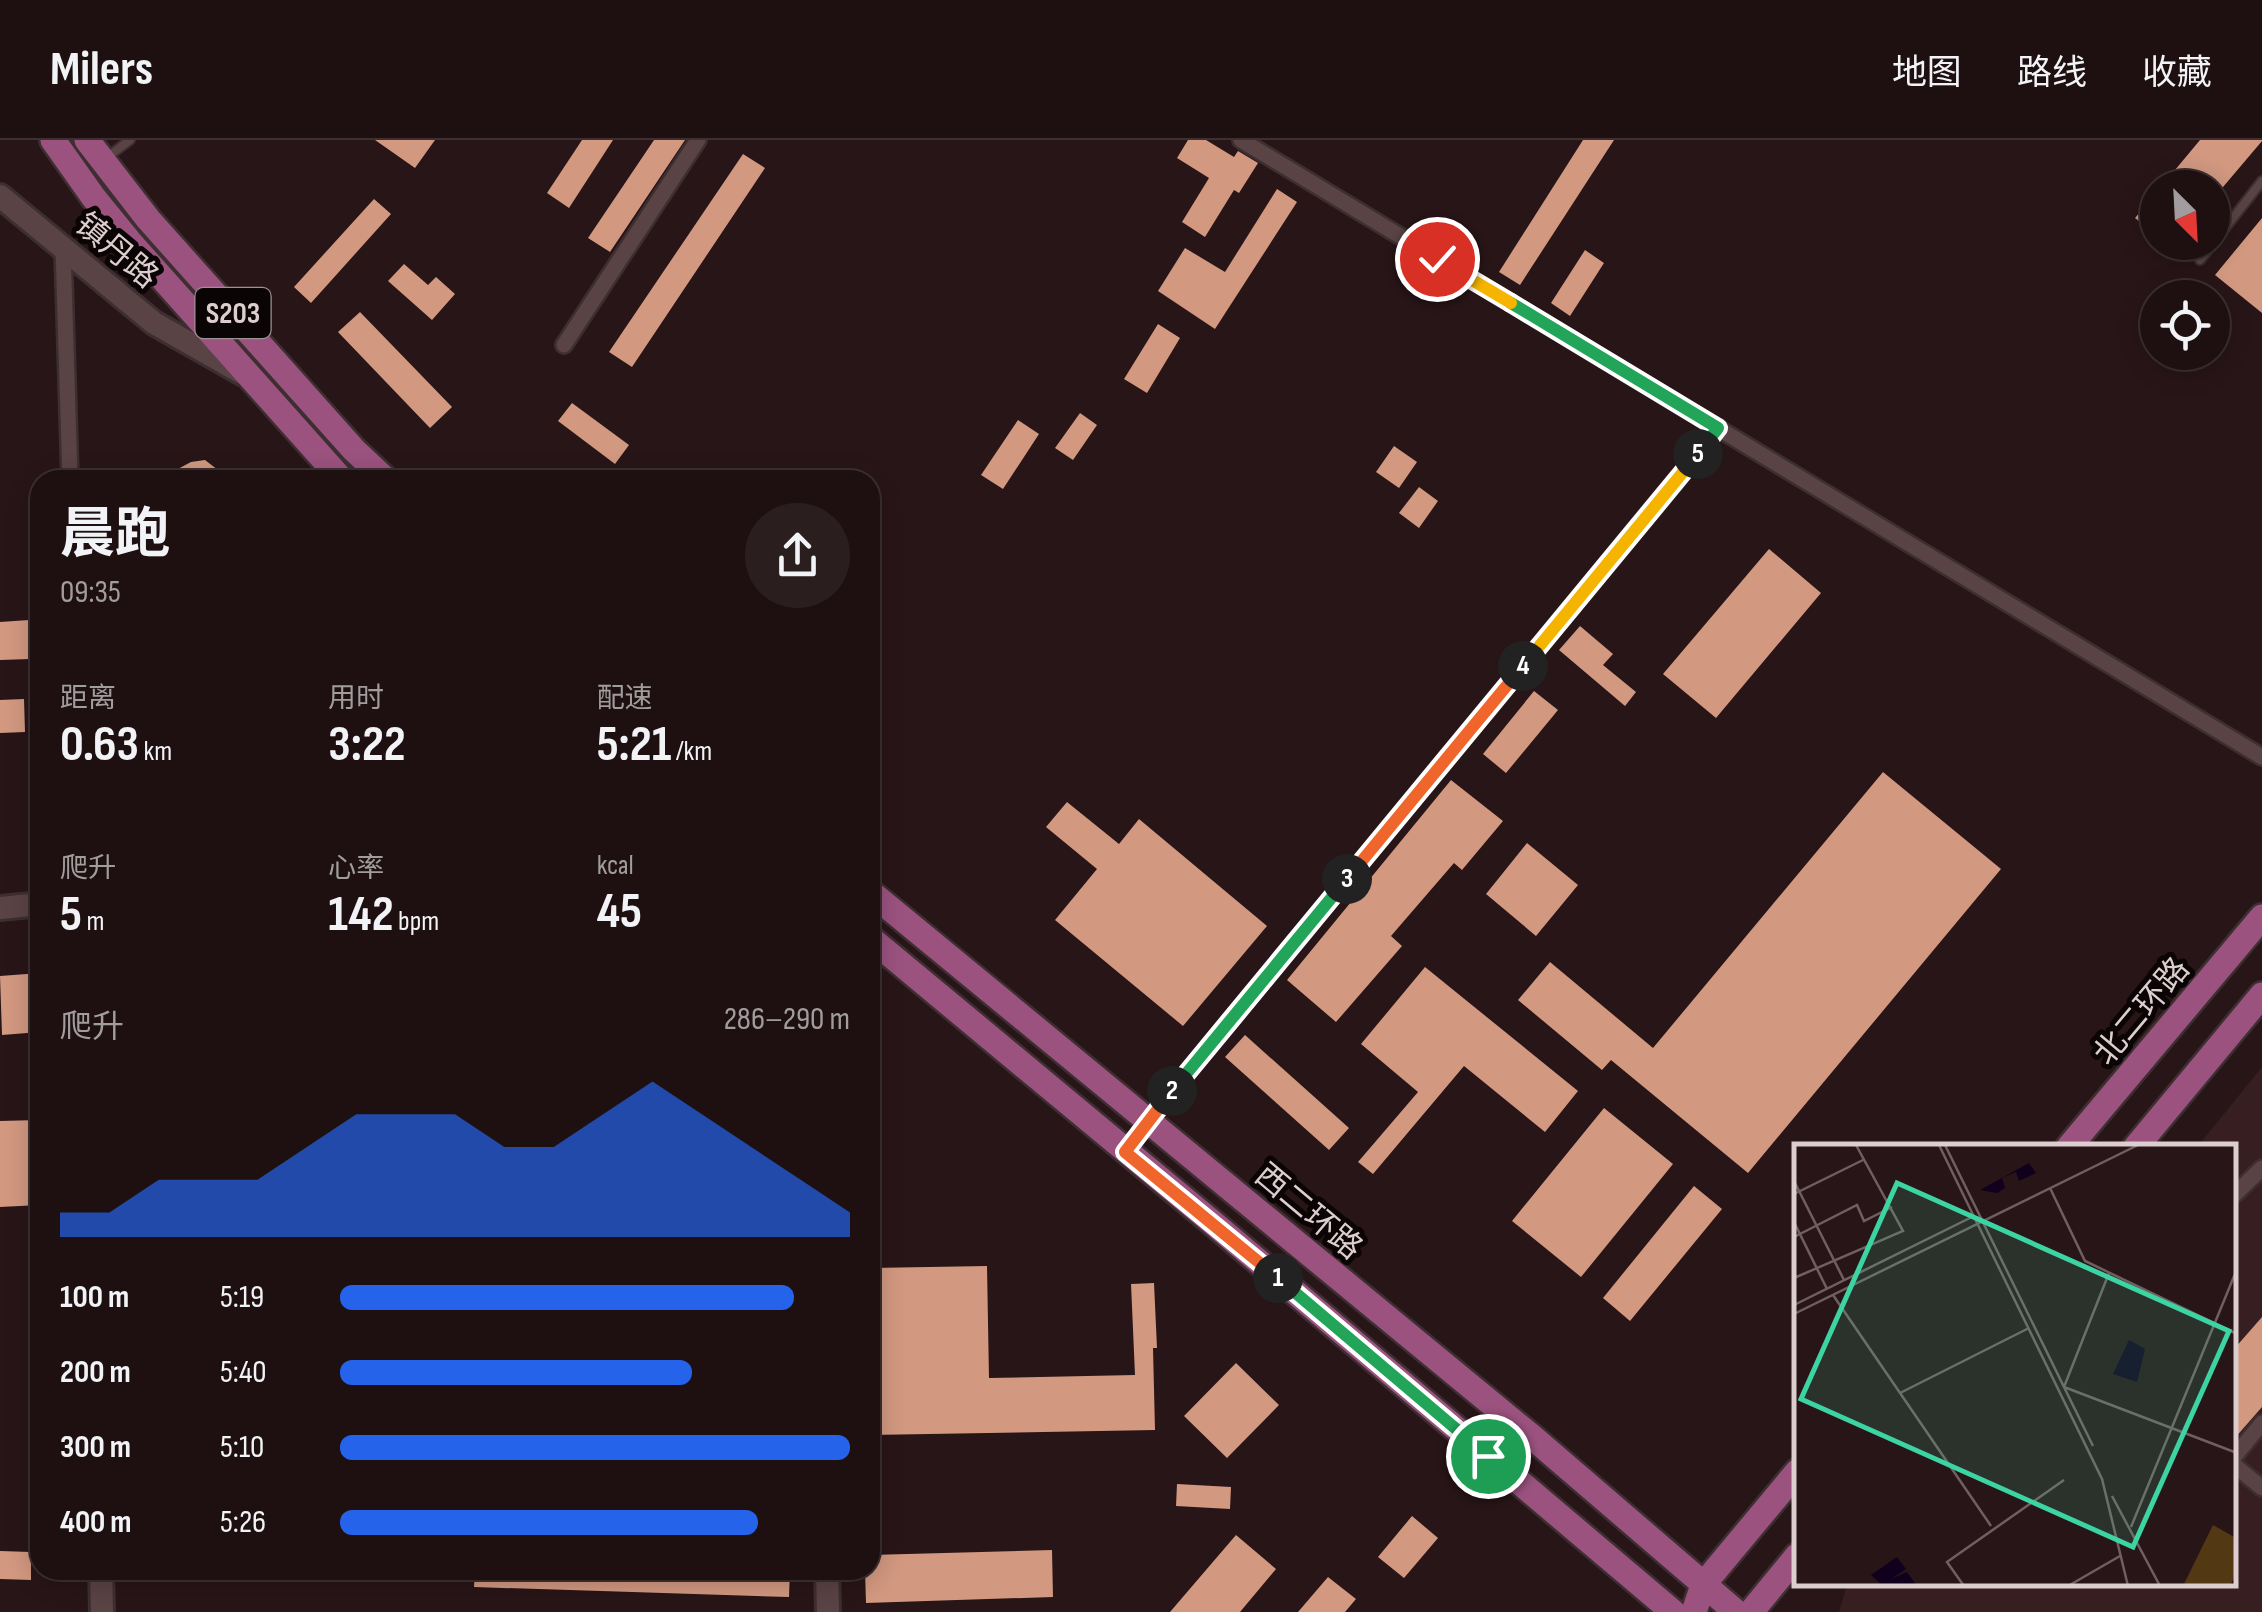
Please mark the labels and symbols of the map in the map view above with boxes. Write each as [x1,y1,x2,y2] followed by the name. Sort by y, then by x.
[2140,170,2230,260] north arrow
[67,205,165,297] street label: 镇丹路
[1395,217,1480,302] pin
[196,288,270,338] road number: S203
[1673,429,1723,479] pin: 5
[1498,641,1548,691] pin: 4
[1322,854,1372,904] pin: 3
[2086,950,2198,1074] street label: 北二环路
[1147,1066,1197,1116] pin: 2
[1794,1144,2237,1587] inset map
[1246,1156,1370,1268] street label: 西二环路
[1253,1253,1303,1303] pin: 1
[1446,1414,1531,1499] pin

